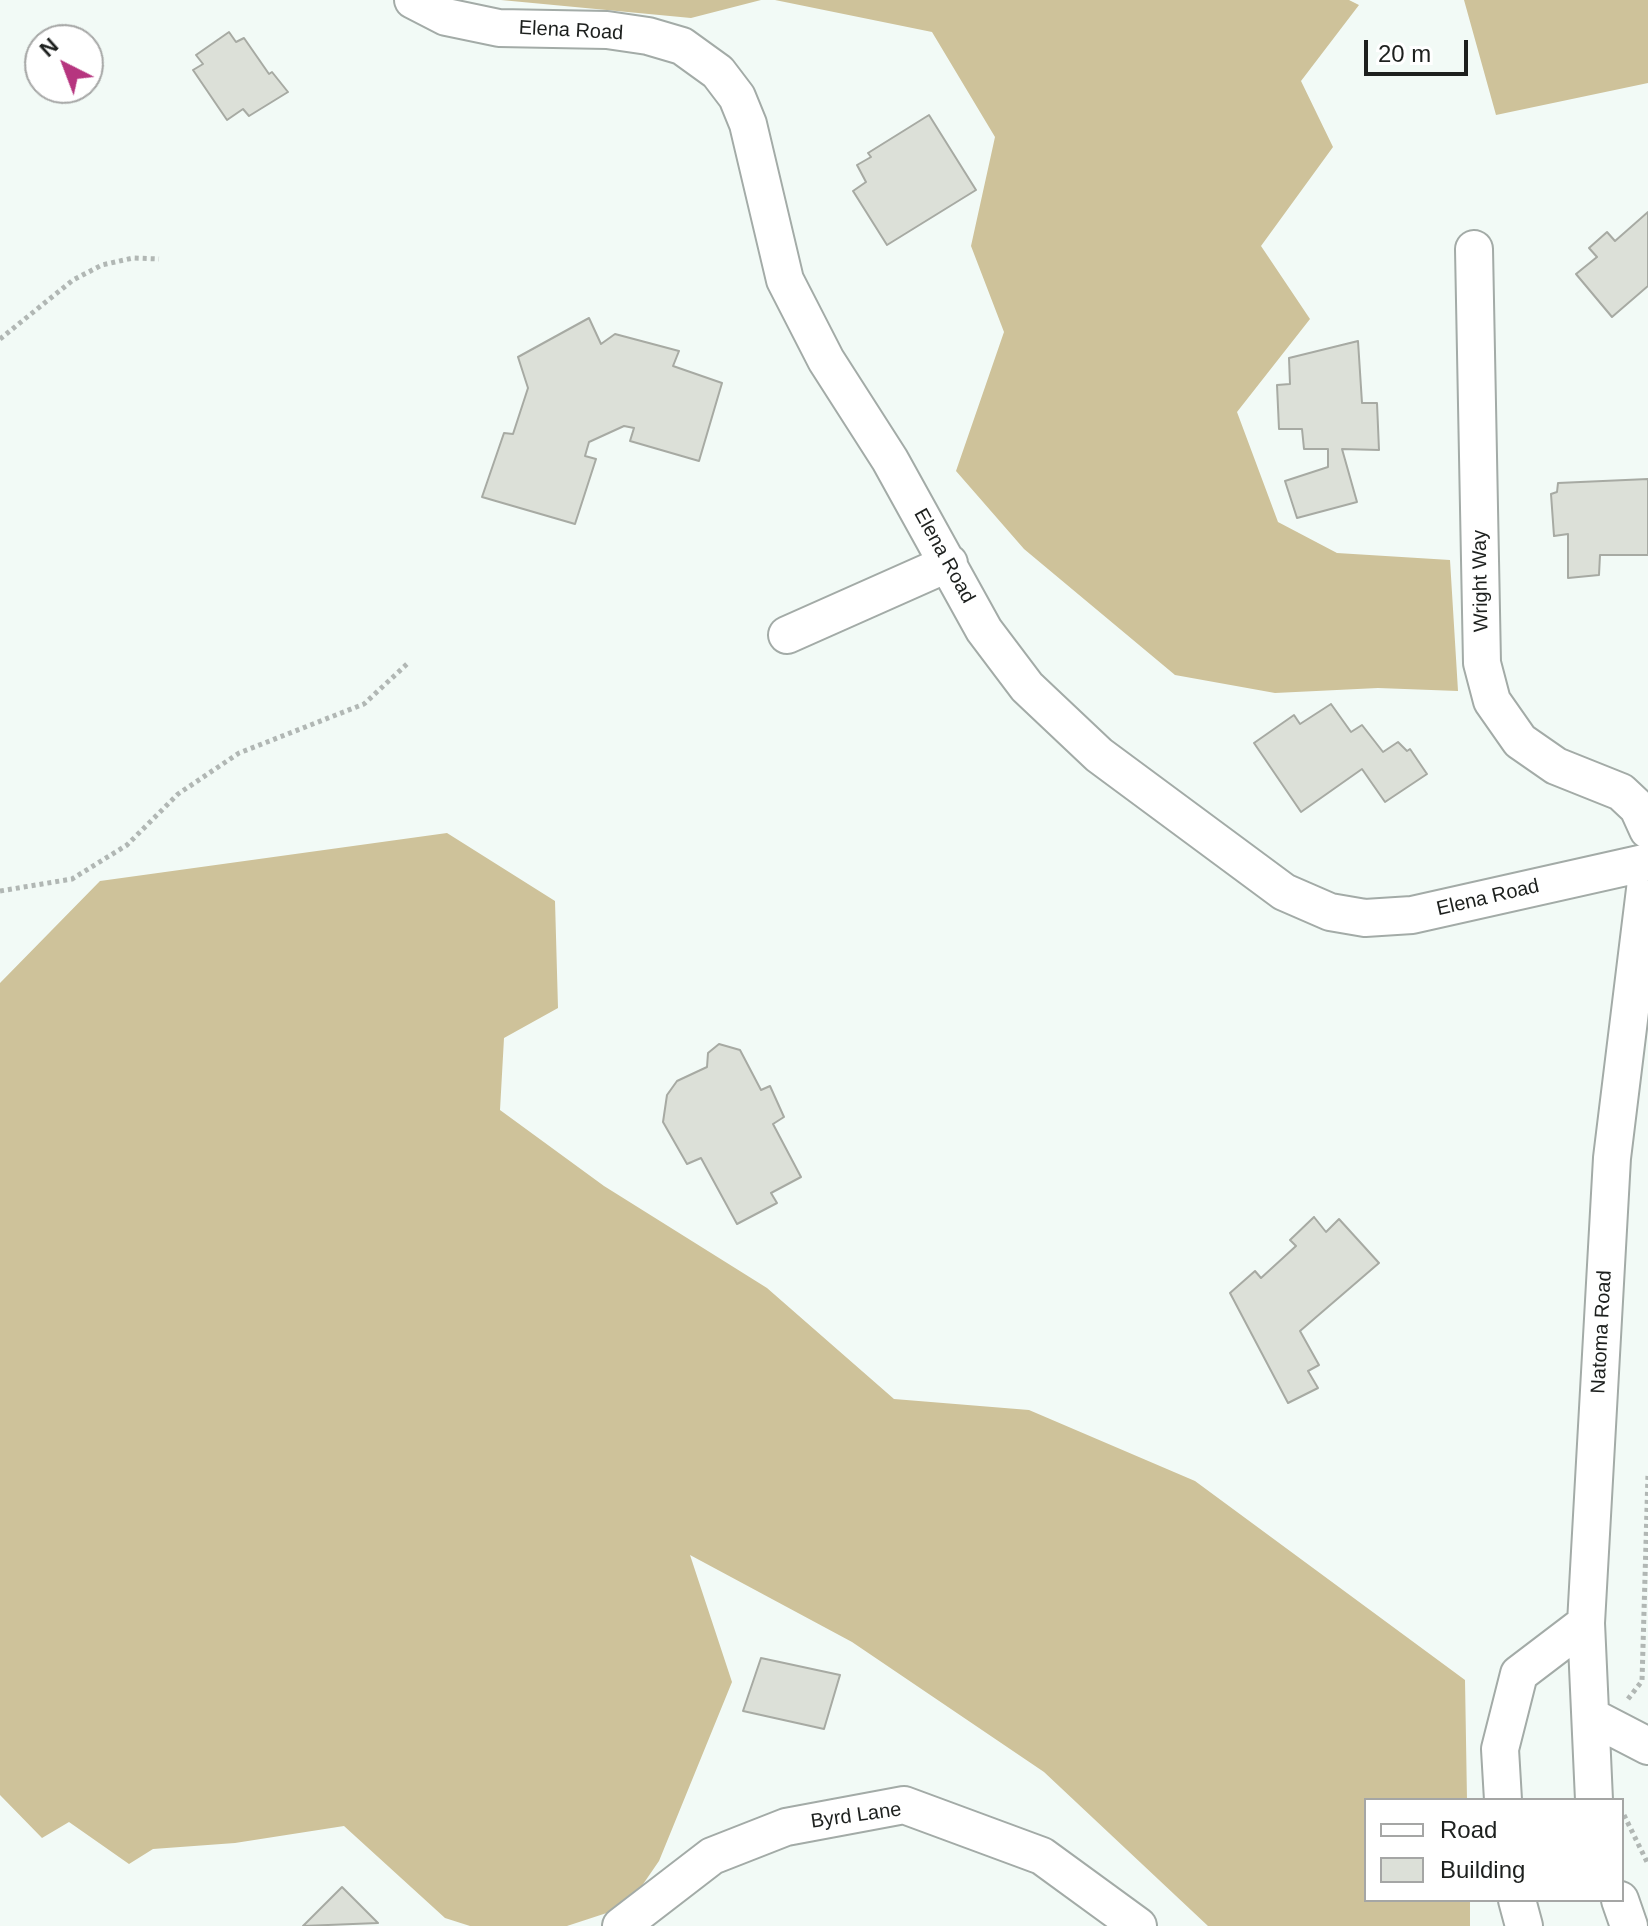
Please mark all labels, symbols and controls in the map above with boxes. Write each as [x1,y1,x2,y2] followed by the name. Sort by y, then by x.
[518,16,624,46] street label: Elena Road
[24,24,104,104] north arrow
[1368,24,1472,74] scale bar
[35,33,63,62] text: N
[1378,40,1431,67] text: 20 m
[908,504,980,608] street label: Elena Road
[1468,530,1494,632] street label: Wright Way
[1434,875,1542,921] street label: Elena Road
[1587,1270,1617,1394] street label: Natoma Road
[809,1798,903,1834] street label: Byrd Lane
[1364,1798,1624,1902] legend
[1440,1816,1497,1843] text: Road
[1440,1856,1525,1883] text: Building

